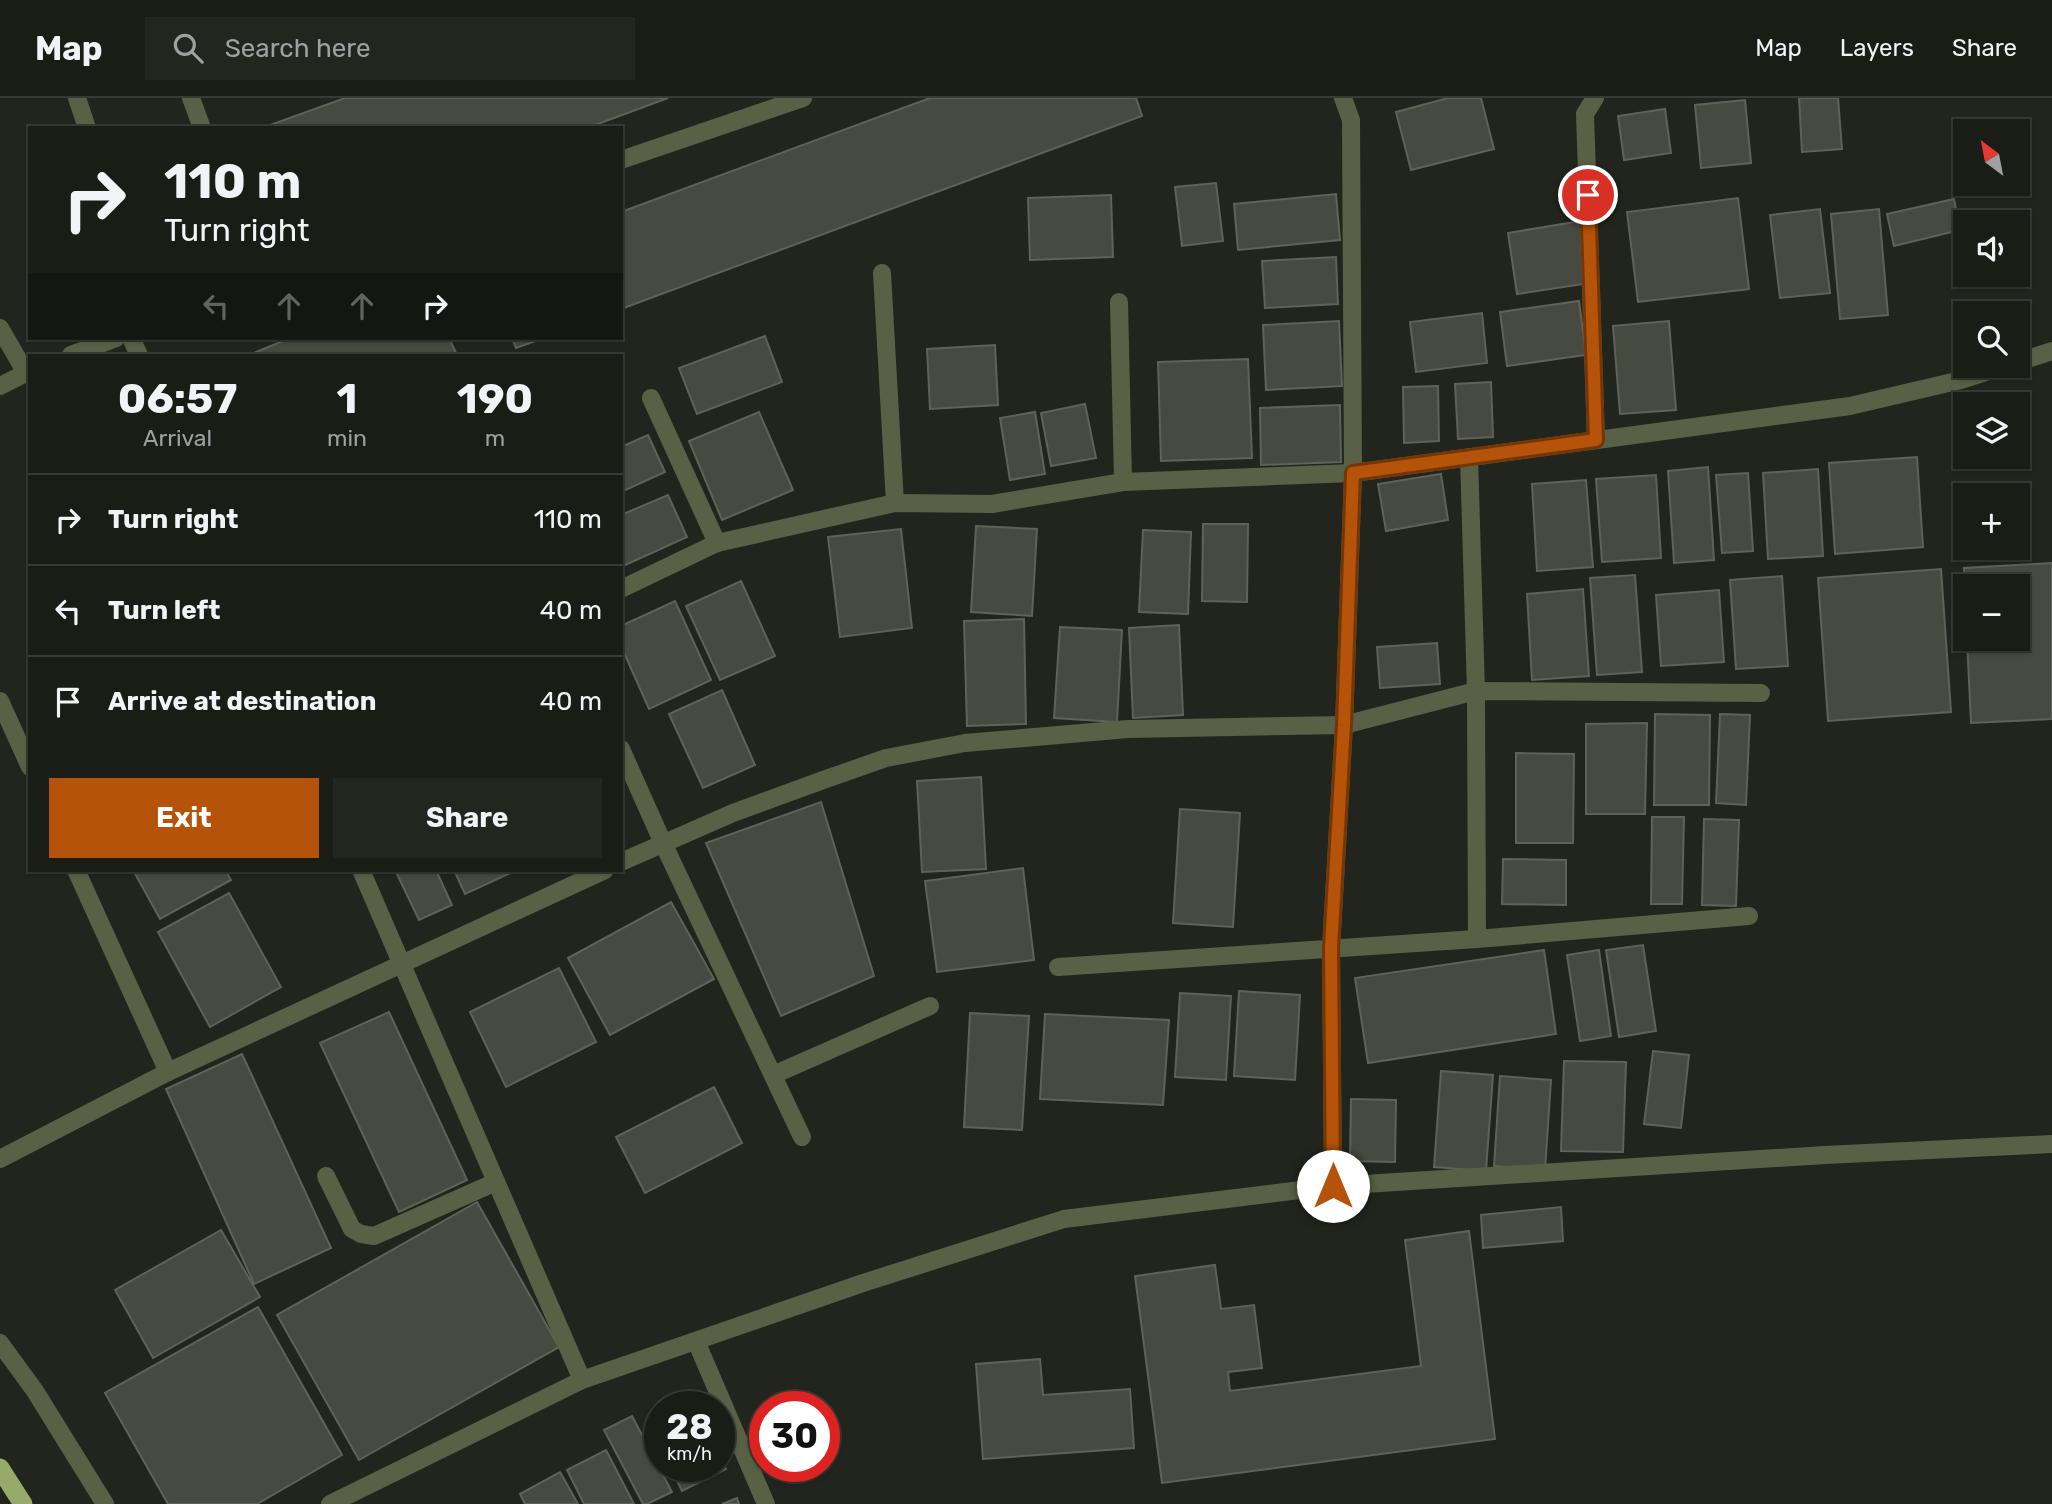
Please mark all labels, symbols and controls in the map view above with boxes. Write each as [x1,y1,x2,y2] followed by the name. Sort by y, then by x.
[145,17,635,80] search box
[35,29,103,68] text: Map
[169,29,207,67] icon: search
[225,33,370,64] text: Search here
[1755,34,1802,62] text: Map
[1840,34,1914,62] text: Layers
[1952,34,2017,62] text: Share
[1953,119,2030,196] north arrow
[1953,119,2030,651] map controls
[164,152,301,210] text: 110 m
[49,154,140,245] icon: right
[1558,165,1618,225] pin
[1569,176,1607,214] icon: arrive
[1953,210,2030,287] button: sound
[164,211,309,249] text: Turn right
[197,287,235,325] icon: left
[270,287,308,325] icon: ahead
[343,287,381,325] icon: ahead
[416,287,454,325] icon: right
[1953,301,2030,378] button: search
[118,374,237,424] text: 06:57
[337,374,357,424] text: 1
[457,374,533,424] text: 190
[1953,392,2030,469] button: layers
[143,424,212,452] text: Arrival
[327,424,367,452] text: min
[485,424,505,452] text: m
[1953,483,2030,560] button: +
[49,501,87,539] icon: right
[108,504,238,535] text: Turn right
[534,504,602,535] text: 110 m
[1953,574,2030,651] button: −
[49,592,87,630] icon: left
[108,595,220,626] text: Turn left
[540,595,602,626] text: 40 m
[49,683,87,721] icon: arrive
[108,686,376,717] text: Arrive at destination
[540,686,602,717] text: 40 m
[49,778,319,858] button: Exit
[333,778,602,858] button: Share
[1296,1149,1370,1223] position arrow
[749,1391,840,1482] speed limit sign: 30
[666,1406,713,1448] text: 28
[667,1443,712,1465] text: km/h

